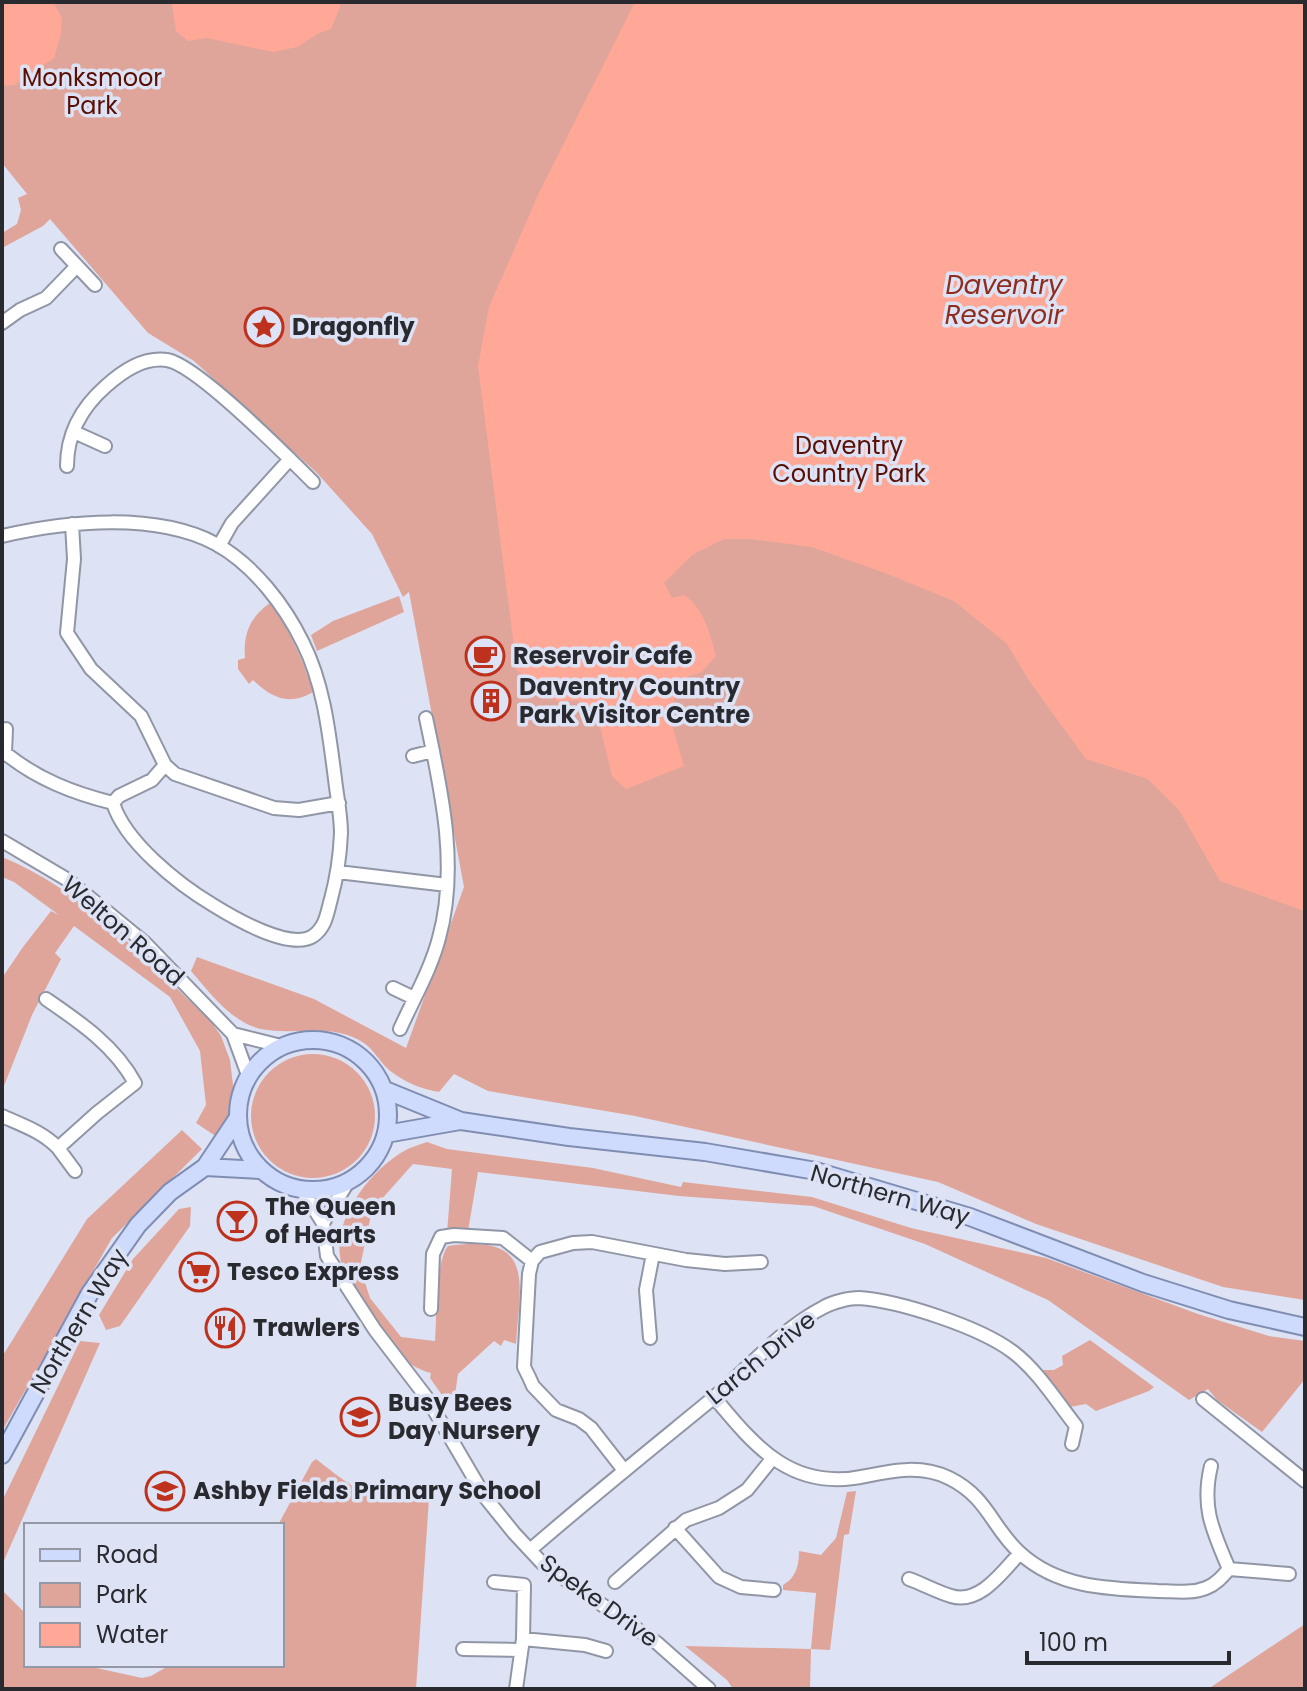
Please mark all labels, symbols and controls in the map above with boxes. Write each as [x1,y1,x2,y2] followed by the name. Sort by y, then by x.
[22,61,162,122] park label: Monksmoor Park
[945,267,1065,333] water label: Daventry Reservoir
[243,306,285,348] place icon: Dragonfly
[292,310,415,343] place label: Dragonfly
[772,429,926,490] park label: Daventry Country Park
[464,635,506,677] cafe icon: Reservoir Cafe
[513,639,693,672] place label: Reservoir Cafe
[519,670,750,731] place label: Daventry Country Park Visitor Centre
[470,680,512,722] building icon: Daventry Country Park Visitor Centre
[55,868,192,993] street label: Welton Road
[807,1156,974,1233] street label: Northern Way
[265,1190,396,1251] place label: The Queen of Hearts
[216,1200,258,1242] bar icon: The Queen of Hearts
[22,1242,135,1400] street label: Northern Way
[178,1251,220,1293] supermarket icon: Tesco Express
[227,1255,400,1288] place label: Tesco Express
[699,1303,822,1412] street label: Larch Drive
[204,1307,246,1349] restaurant icon: Trawlers
[253,1311,360,1344] place label: Trawlers
[388,1386,541,1447] place label: Busy Bees Day Nursery
[339,1396,381,1438] school or university icon: Busy Bees Day Nursery
[144,1470,186,1512] school or university icon: Ashby Fields Primary School
[193,1474,541,1507] place label: Ashby Fields Primary School
[24,1523,284,1667] legend
[96,1538,158,1571] text: Road
[533,1546,665,1655] street label: Speke Drive
[96,1578,148,1611] text: Park
[1027,1615,1229,1665] scale bar
[96,1618,168,1651] text: Water
[1039,1626,1108,1659] text: 100 m

